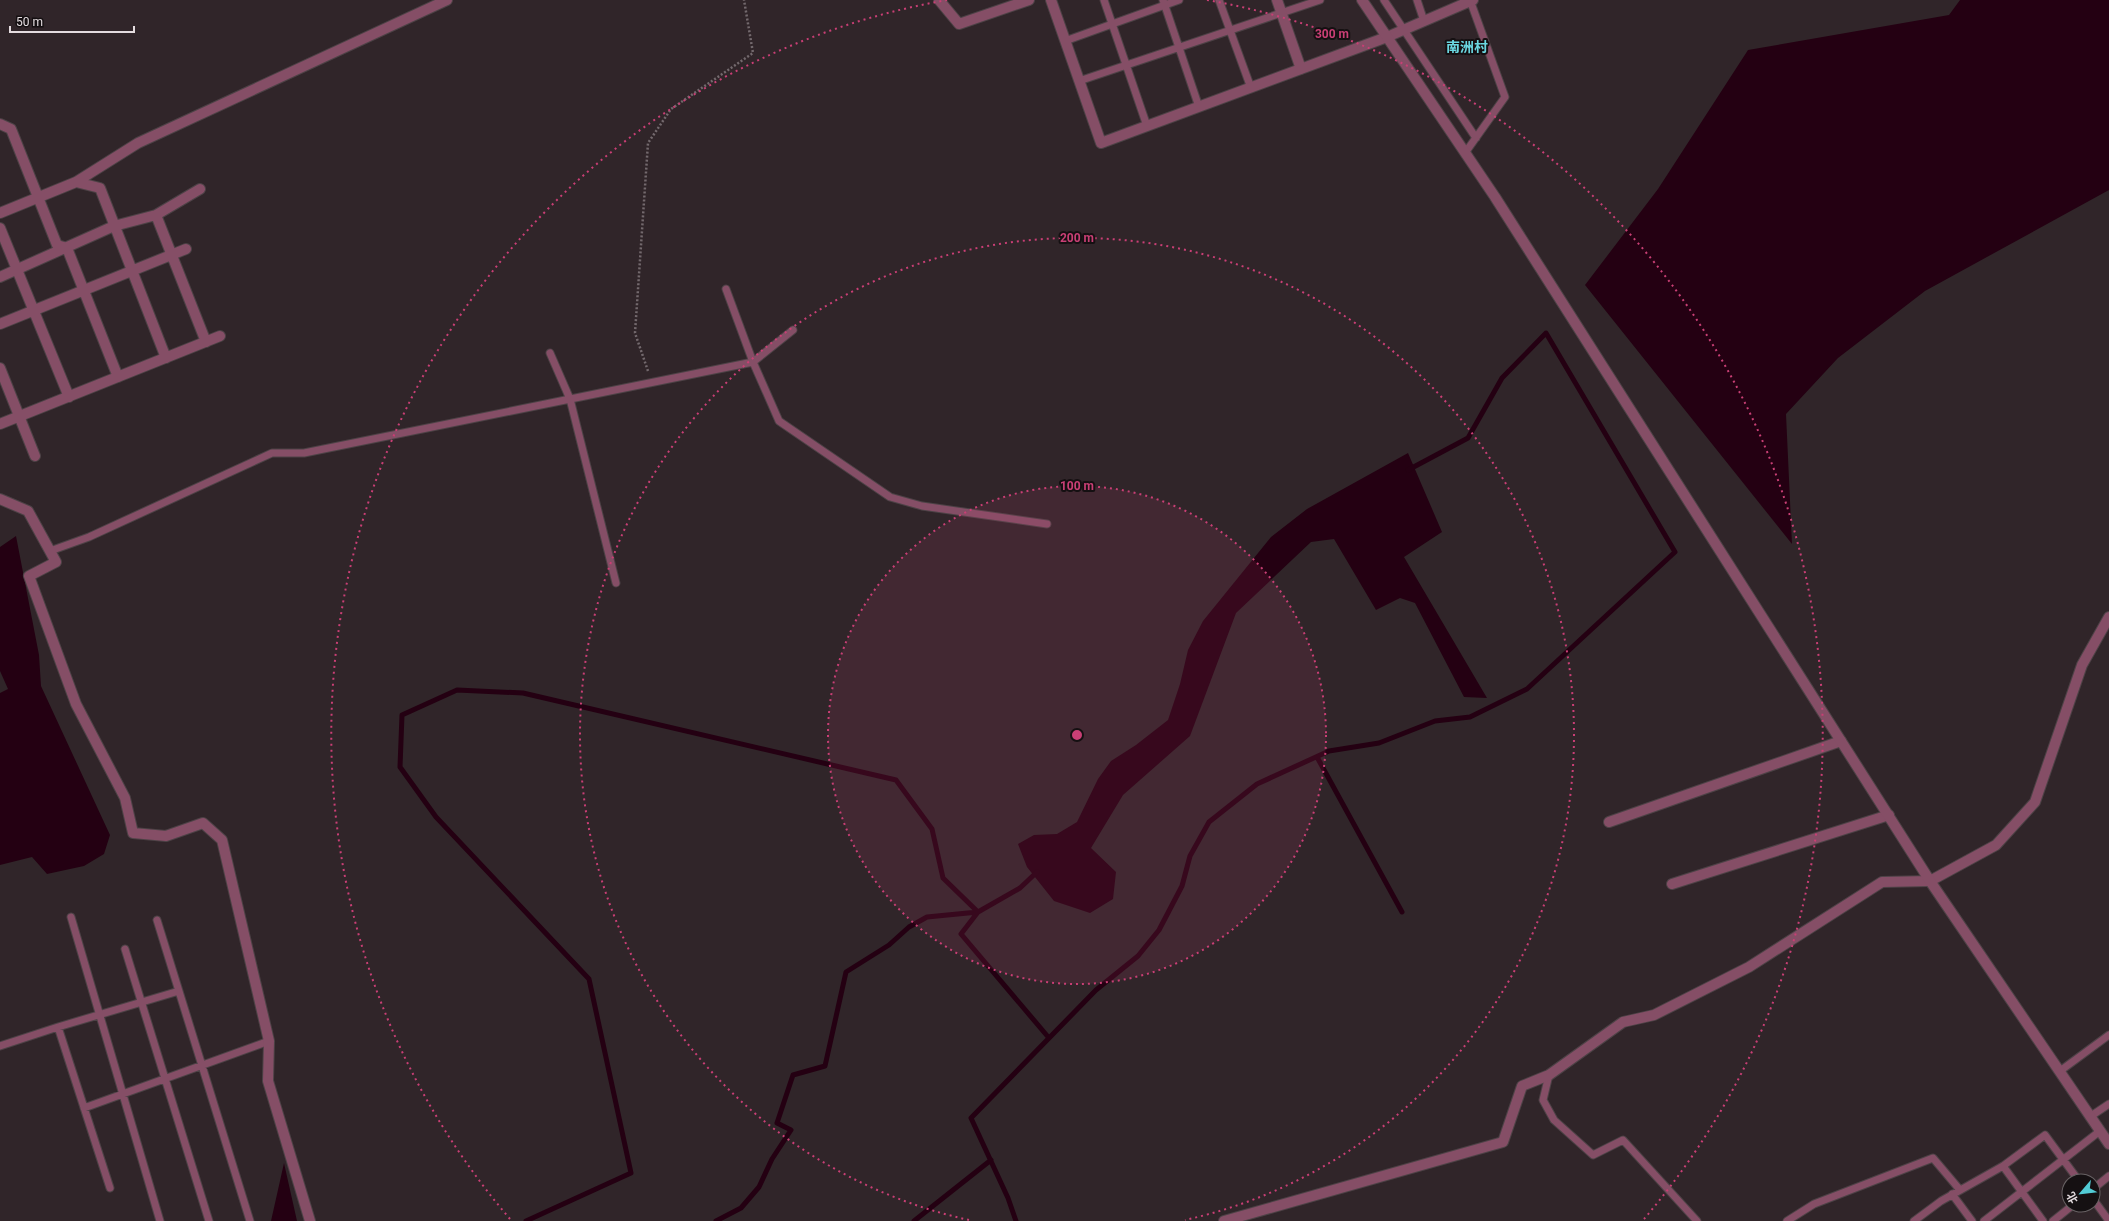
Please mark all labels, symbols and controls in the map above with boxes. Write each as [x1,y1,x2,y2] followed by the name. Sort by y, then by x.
[10,8,134,34] scale bar
[16,15,43,29] text: 50 m
[1315,27,1349,41] text: 300 m
[1446,39,1488,55] district label: 南洲村
[1060,231,1094,245] text: 200 m
[1060,479,1094,493] text: 100 m
[1070,728,1084,742] centre of rings
[2061,1173,2101,1213] north arrow
[2064,1190,2081,1205] text: 北

